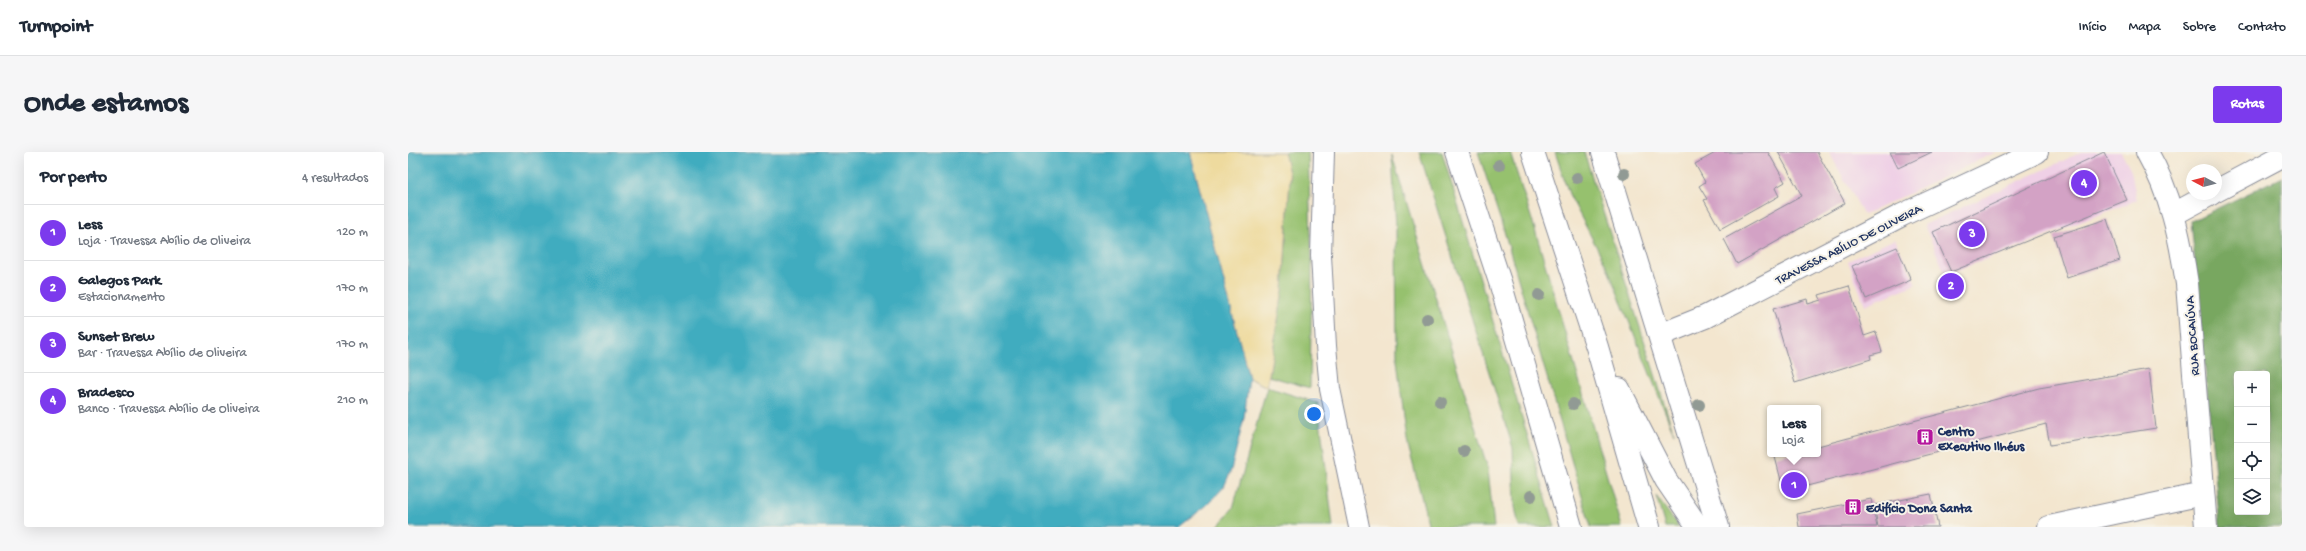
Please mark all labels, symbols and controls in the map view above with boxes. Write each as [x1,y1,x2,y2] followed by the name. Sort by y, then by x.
[20,16,92,39] text: Turnpoint
[2078,19,2107,36] text: Início
[2129,19,2161,36] text: Mapa
[2183,19,2216,36] text: Sobre
[2238,19,2286,36] text: Contato
[2213,86,2282,123] button: Rotas
[24,88,188,121] text: Onde estamos
[2186,164,2222,200] north arrow
[40,168,107,188] text: Por perto
[2071,168,2097,198] pin: 4
[302,171,368,186] text: 4 resultados
[1772,200,1926,289] street label: TRAVESSA ABÍLIO DE OLIVEIRA
[78,216,102,234] text: Less
[1959,219,1985,249] pin: 3
[50,225,56,240] text: 1
[337,225,368,240] text: 120 m
[78,234,251,249] text: Loja · Travessa Abílio de Oliveira
[1938,271,1964,301] pin: 2
[78,272,161,290] text: Galegos Park
[50,281,56,296] text: 2
[336,281,368,296] text: 170 m
[78,290,165,305] text: Estacionamento
[2183,294,2204,376] street label: RUA BOCAIÚVA
[78,328,154,346] text: Sunset Brew
[50,337,56,352] text: 3
[336,337,368,352] text: 170 m
[78,346,247,361] text: Bar · Travessa Abílio de Oliveira
[2234,371,2270,515] map controls
[2234,371,2270,407] button: +
[78,384,134,402] text: Bradesco
[50,393,56,408] text: 4
[337,393,368,408] text: 210 m
[78,402,259,417] text: Banco · Travessa Abílio de Oliveira
[1304,404,1324,424] your location
[1767,405,1821,457] popup
[2234,407,2270,443] button: −
[1782,415,1806,433] text: Less
[1937,425,2026,455] place label: Centro Executivo Ilhéus
[1915,427,1935,447] building icon: Centro Executivo Ilhéus
[1782,433,1804,448] text: Loja
[2234,443,2270,479] button: locate
[1781,470,1807,500] pin: 1
[2234,479,2270,515] button: layers
[1843,497,1863,517] building icon: Edifício Dona Santa
[1866,501,1973,517] place label: Edifício Dona Santa

